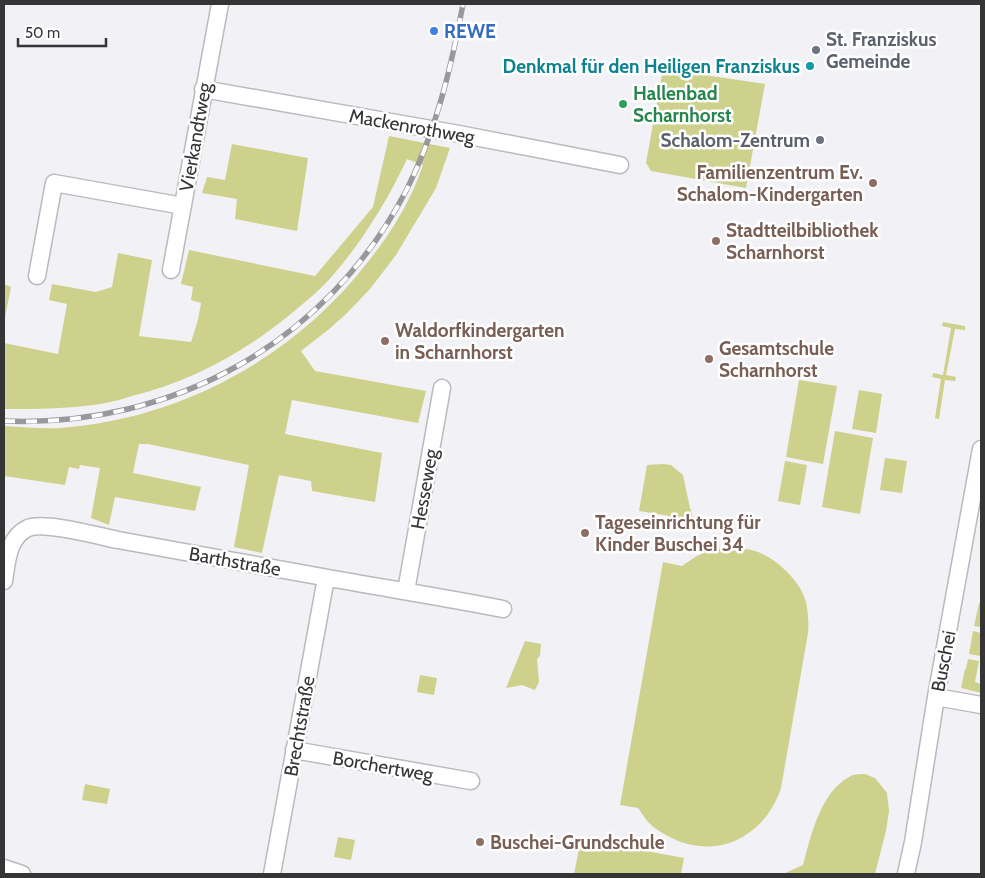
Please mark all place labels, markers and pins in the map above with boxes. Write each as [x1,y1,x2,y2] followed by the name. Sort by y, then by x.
[444,20,496,43] place label: REWE
[428,25,440,37] marker: REWE
[826,28,937,73] place label: St. Franziskus Gemeinde
[810,44,822,56] marker: St. Franziskus Gemeinde
[503,55,800,78] place label: Denkmal für den Heiligen Franziskus
[804,60,816,72] marker: Denkmal für den Heiligen Franziskus
[633,82,732,127] place label: Hallenbad Scharnhorst
[617,98,629,110] marker: Hallenbad Scharnhorst
[661,129,810,152] place label: Schalom-Zentrum
[814,134,826,146] marker: Schalom-Zentrum
[677,161,863,206] place label: Familienzentrum Ev. Schalom-Kindergarten
[867,177,879,189] marker: Familienzentrum Ev. Schalom-Kindergarten
[726,219,879,264] place label: Stadtteilbibliothek Scharnhorst
[710,235,722,247] marker: Stadtteilbibliothek Scharnhorst
[395,319,565,364] place label: Waldorfkindergarten in Scharnhorst
[379,335,391,347] marker: Waldorfkindergarten in Scharnhorst
[719,337,834,382] place label: Gesamtschule Scharnhorst
[703,353,715,365] marker: Gesamtschule Scharnhorst
[595,511,761,556] place label: Tageseinrichtung für Kinder Buschei 34
[579,527,591,539] marker: Tageseinrichtung für Kinder Buschei 34
[490,831,665,854] place label: Buschei-Grundschule
[474,836,486,848] marker: Buschei-Grundschule

